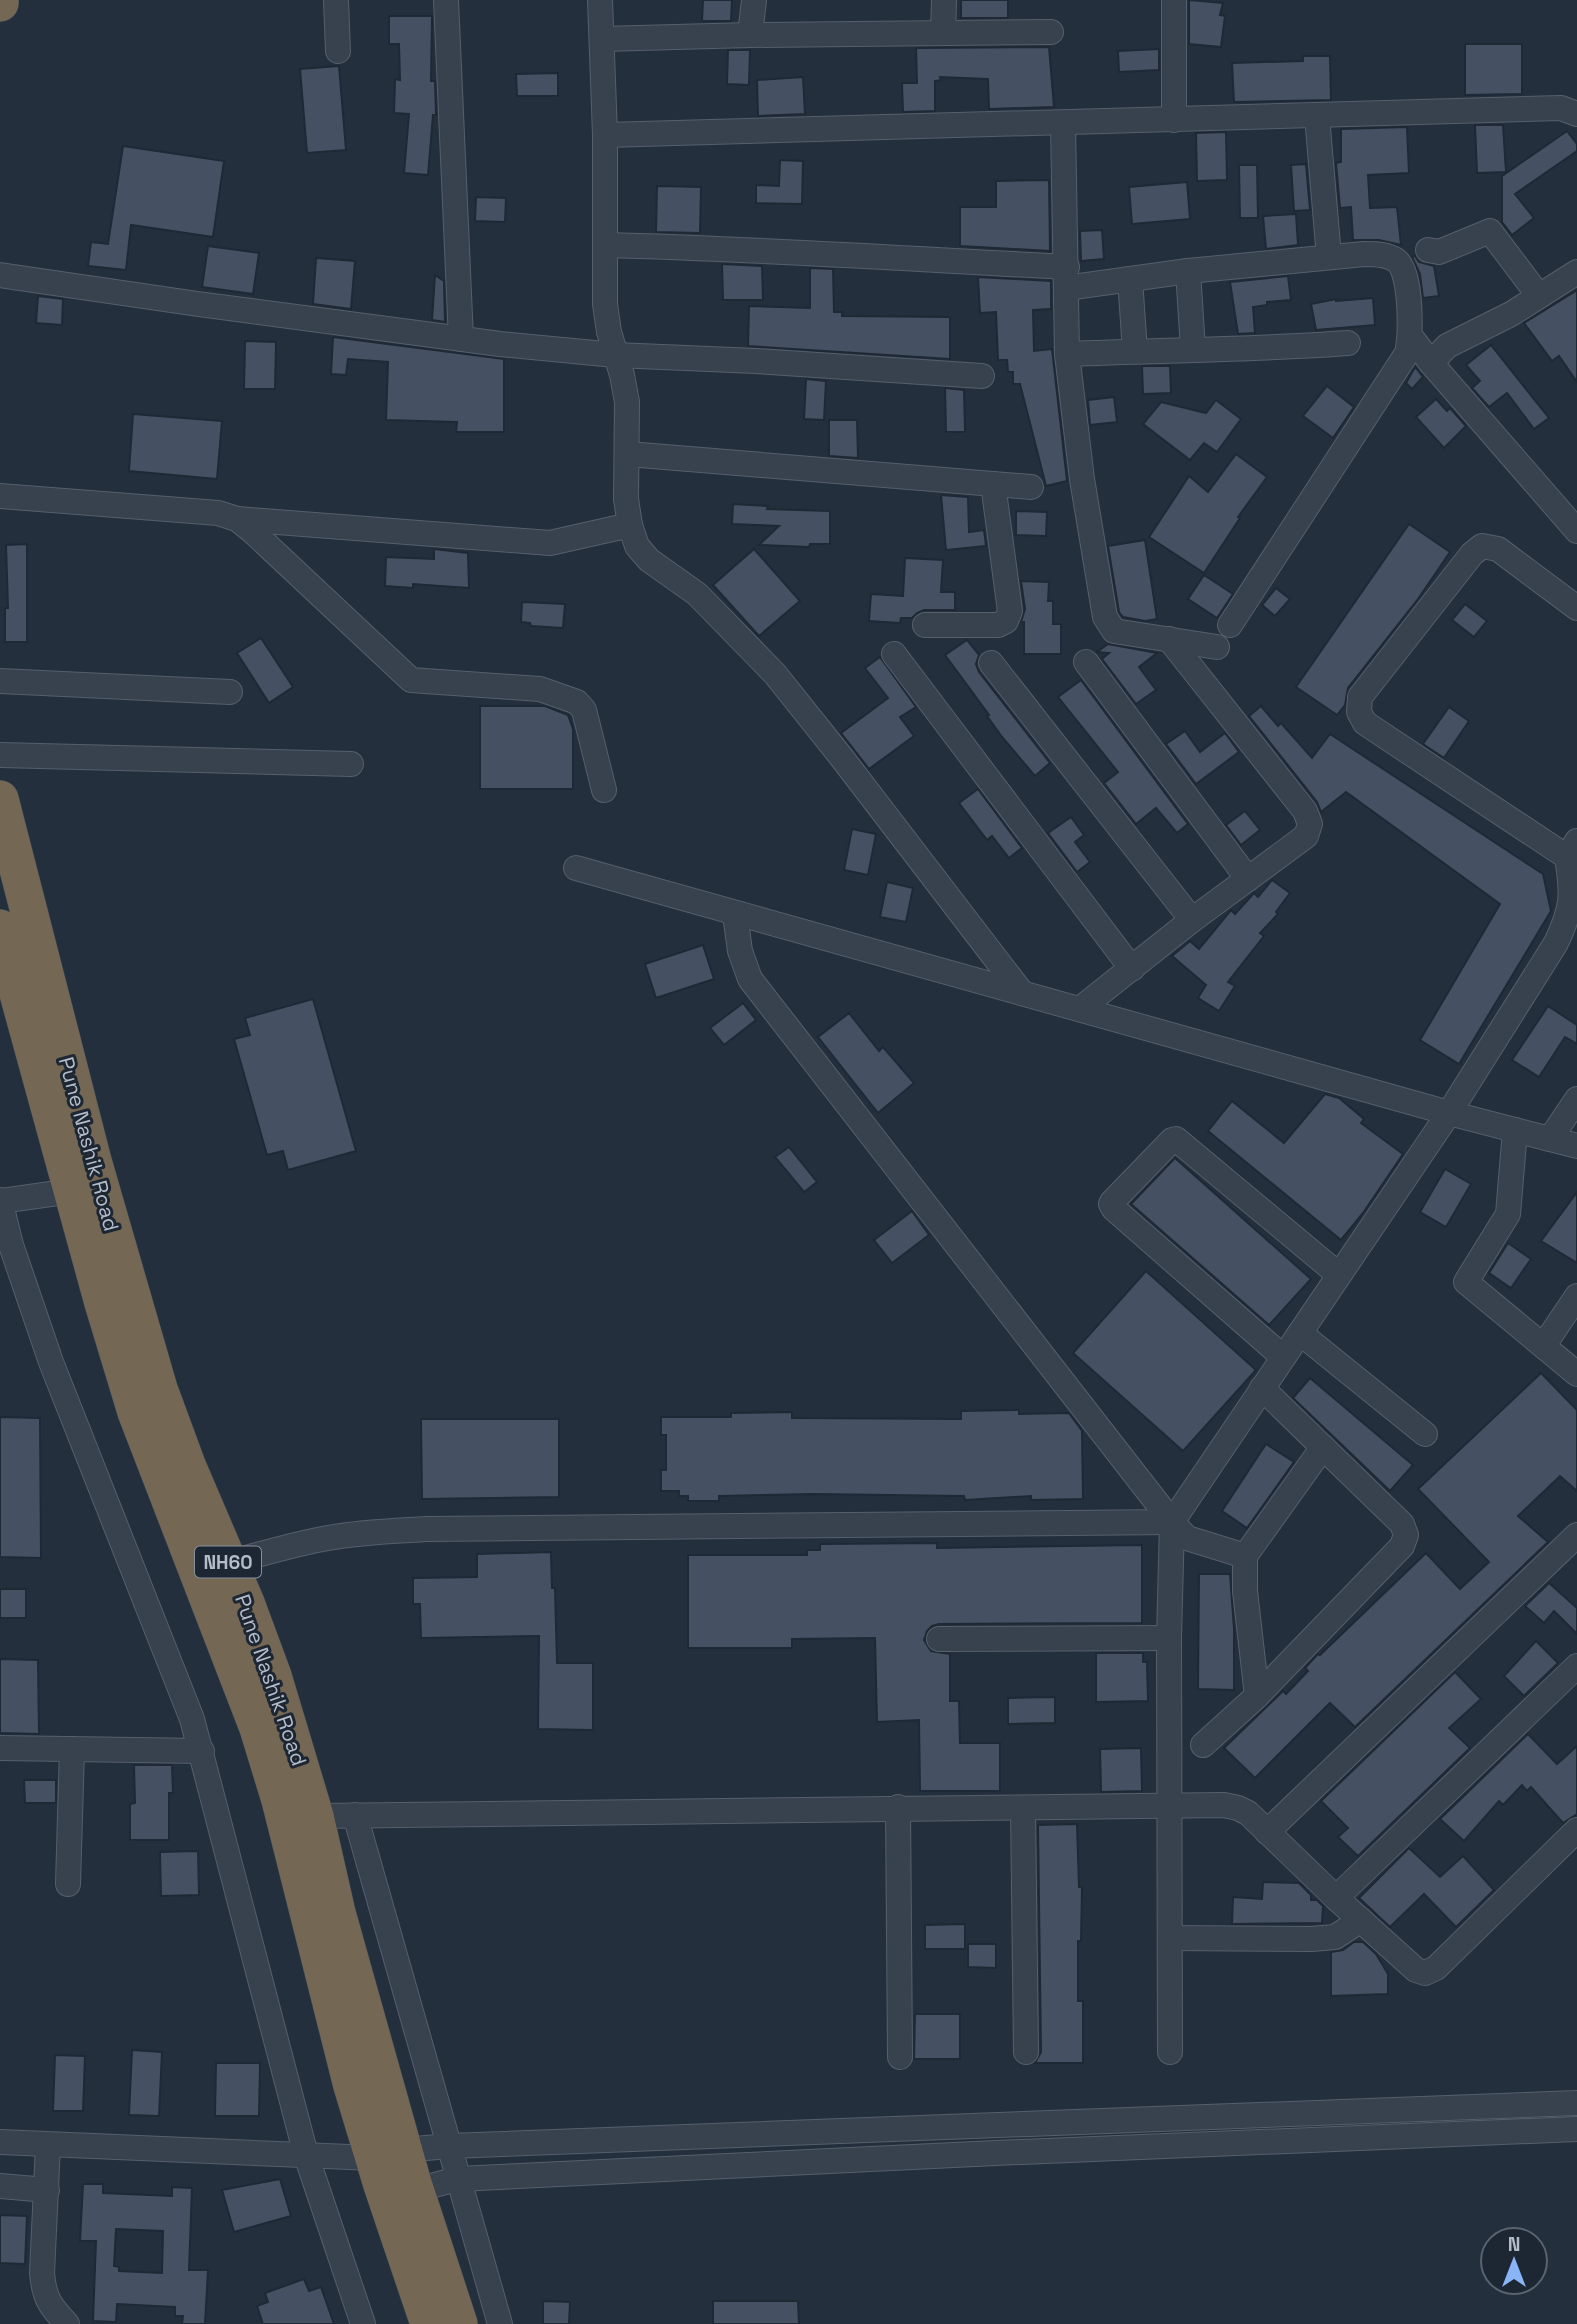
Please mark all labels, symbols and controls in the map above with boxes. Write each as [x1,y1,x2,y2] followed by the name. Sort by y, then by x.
[53,1054,125,1234] street label: Pune Nashik Road
[195,1546,261,1578] road number: NH60
[229,1591,313,1769] street label: Pune Nashik Road
[1479,2226,1549,2296] north arrow
[1508,2232,1520,2257] text: N

